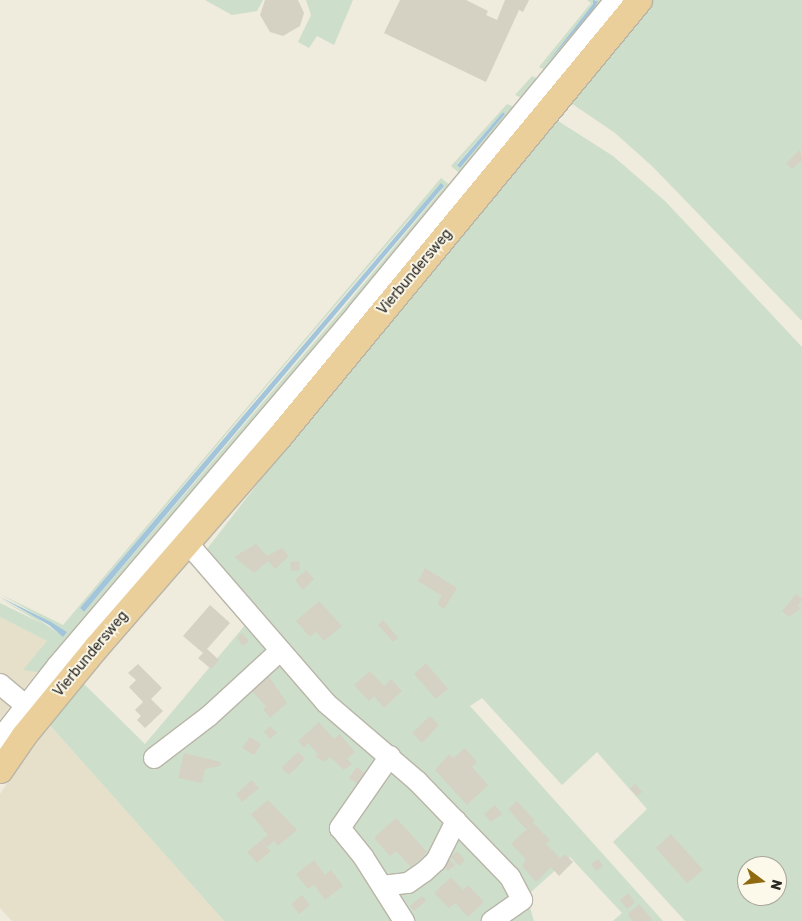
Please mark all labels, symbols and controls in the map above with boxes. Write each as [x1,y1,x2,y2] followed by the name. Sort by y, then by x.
[374,226,456,318] street label: Vierbundersweg
[50,608,132,700] street label: Vierbundersweg
[737,856,787,906] north arrow
[766,878,786,892] text: N

